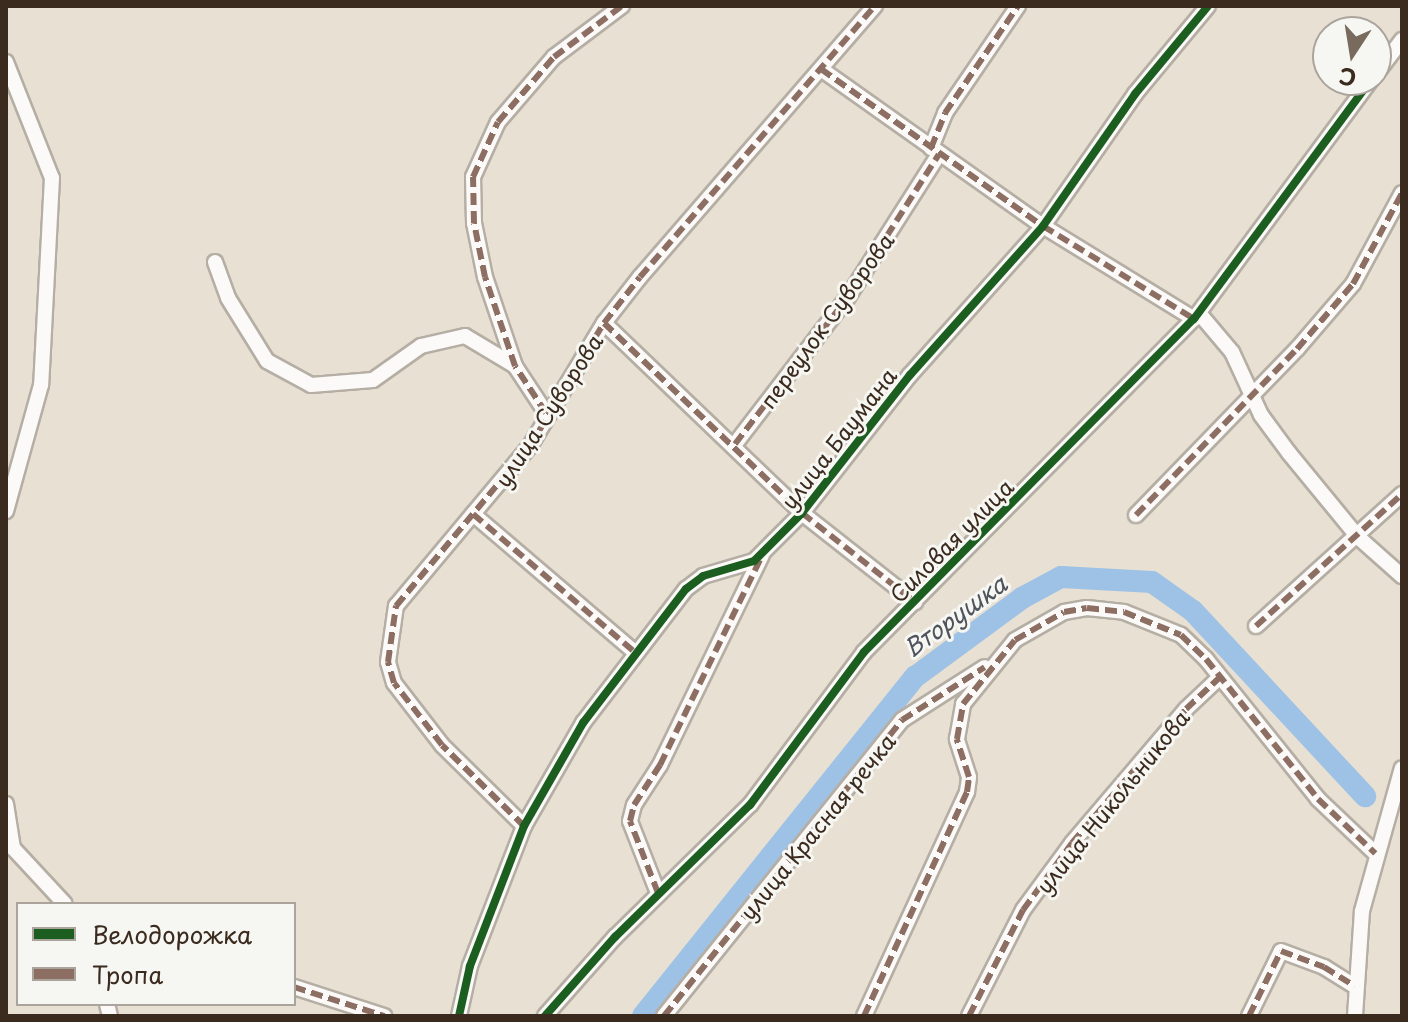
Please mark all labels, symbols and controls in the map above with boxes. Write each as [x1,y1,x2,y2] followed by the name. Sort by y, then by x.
[1312,16,1392,96] north arrow
[1336,60,1359,96] text: С
[753,227,899,413] street label: переулок Суворова
[488,328,608,492] street label: улица Суворова
[775,362,901,514] street label: улица Баумана
[884,473,1018,607] street label: Силовая улица
[898,569,1012,663] water label: Вторушка
[1030,704,1194,898] street label: улица Никольникова
[733,727,901,925] street label: улица Красная речка
[16,902,296,1006] legend
[92,916,252,952] text: Велодорожка
[92,956,163,992] text: Тропа

